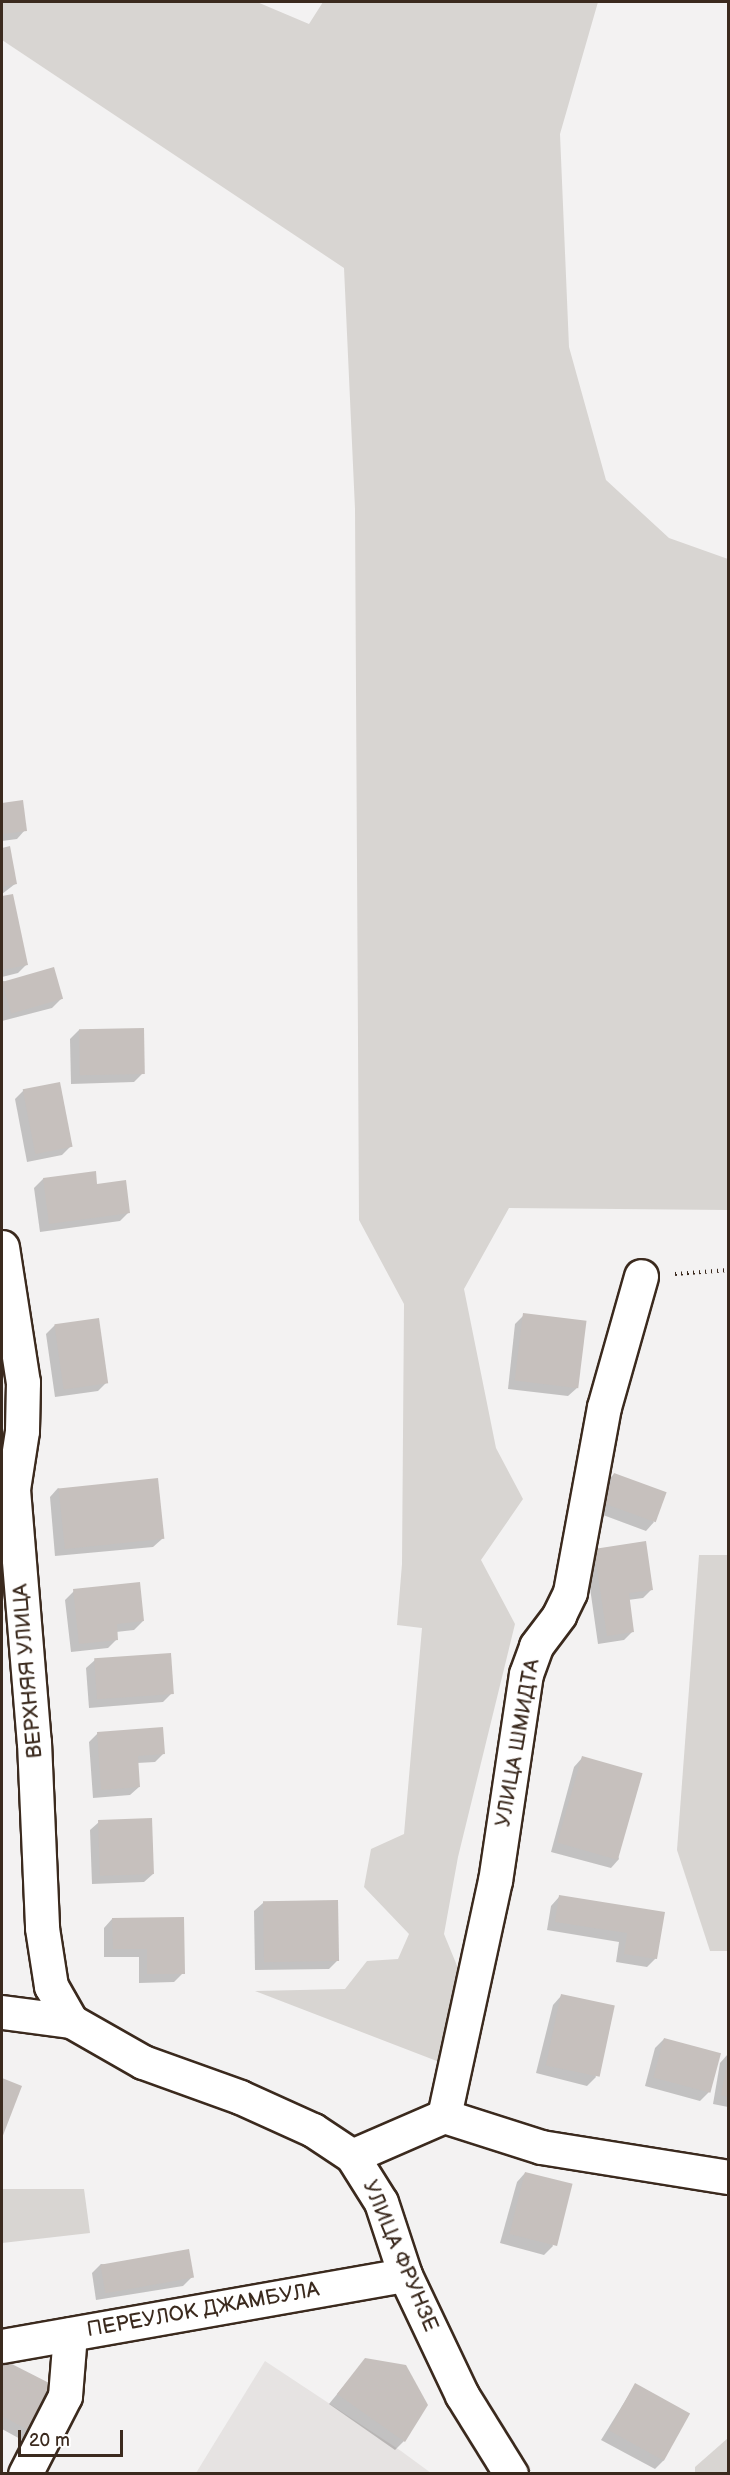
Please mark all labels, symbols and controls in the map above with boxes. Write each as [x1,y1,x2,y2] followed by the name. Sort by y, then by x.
[8,1583,48,1759] street label: ВЕРХНЯЯ УЛИЦА
[491,1657,545,1829] street label: УЛИЦА ШМИДТА
[357,2177,443,2335] street label: УЛИЦА ФРУНЗЕ
[85,2277,321,2343] street label: ПЕРЕУЛОК ДЖАМБУЛА
[21,2418,126,2456] scale bar
[29,2430,70,2451] text: 20 m

